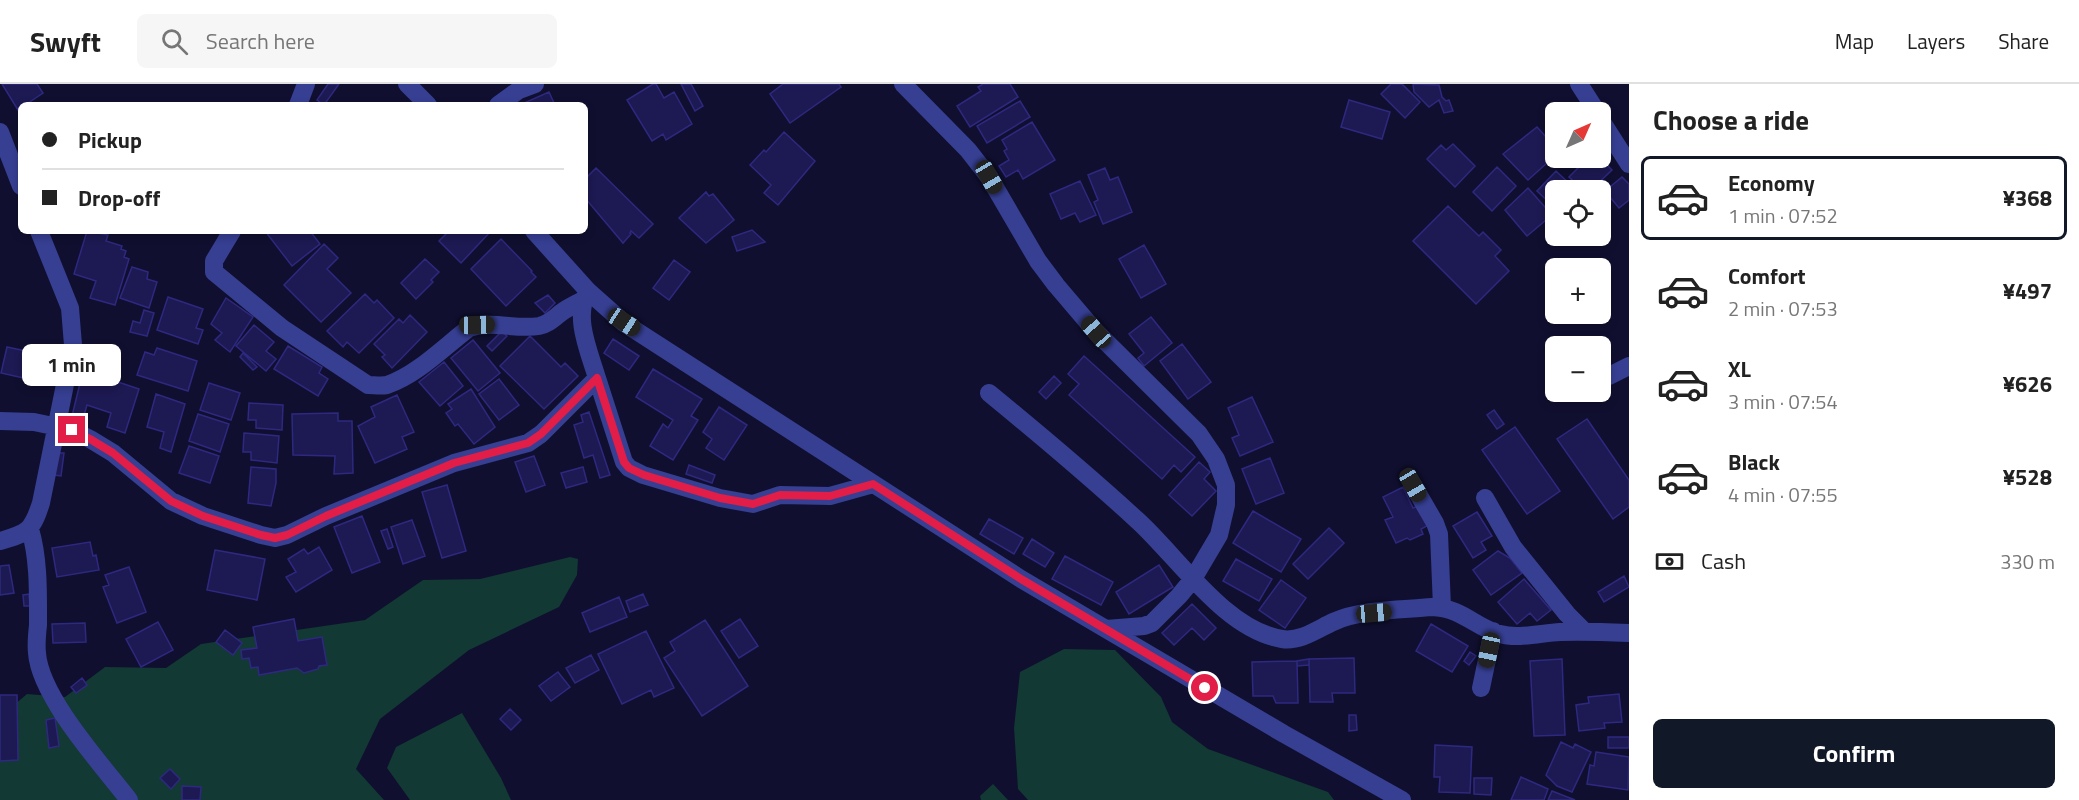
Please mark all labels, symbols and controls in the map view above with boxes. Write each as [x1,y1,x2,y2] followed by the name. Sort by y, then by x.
[137,14,557,68] search box
[30,20,101,63] text: Swyft
[206,24,315,58] text: Search here
[158,25,191,58] icon: search
[1835,25,1874,57] text: Map
[1907,25,1965,57] text: Layers
[1998,25,2049,57] text: Share
[1653,99,1809,140] text: Choose a ride
[1545,102,1611,168] north arrow
[1545,102,1611,402] map controls
[78,123,142,157] text: Pickup
[972,157,1006,197] car
[1728,166,1815,200] text: Economy
[1656,171,1710,225] icon: car
[1545,180,1611,246] button: locate
[78,181,160,215] text: Drop-off
[2003,181,2052,215] text: ¥368
[1728,200,1838,231] text: 1 min · 07:52
[1545,258,1611,324] button: +
[1728,259,1806,293] text: Comfort
[1656,264,1710,318] icon: car
[2003,274,2052,308] text: ¥497
[1728,293,1838,324] text: 2 min · 07:53
[604,305,644,339] car
[1077,313,1115,351] car
[459,316,495,334] car
[1545,336,1611,402] button: −
[22,343,122,385] callout: 1 min
[47,349,96,380] text: 1 min
[1728,352,1751,386] text: XL
[1656,357,1710,411] icon: car
[2003,367,2052,401] text: ¥626
[1728,386,1838,417] text: 3 min · 07:54
[58,416,85,443] route end
[1728,445,1780,479] text: Black
[1656,450,1710,504] icon: car
[2003,460,2052,494] text: ¥528
[1396,465,1430,505] car
[1728,479,1838,510] text: 4 min · 07:55
[1701,544,1746,578] text: Cash
[1653,545,1686,578] icon: cash
[2000,546,2055,577] text: 330 m
[1355,602,1393,624] car
[1476,631,1502,669] car
[1191,674,1218,701] route start
[1653,719,2055,788] button: Confirm

